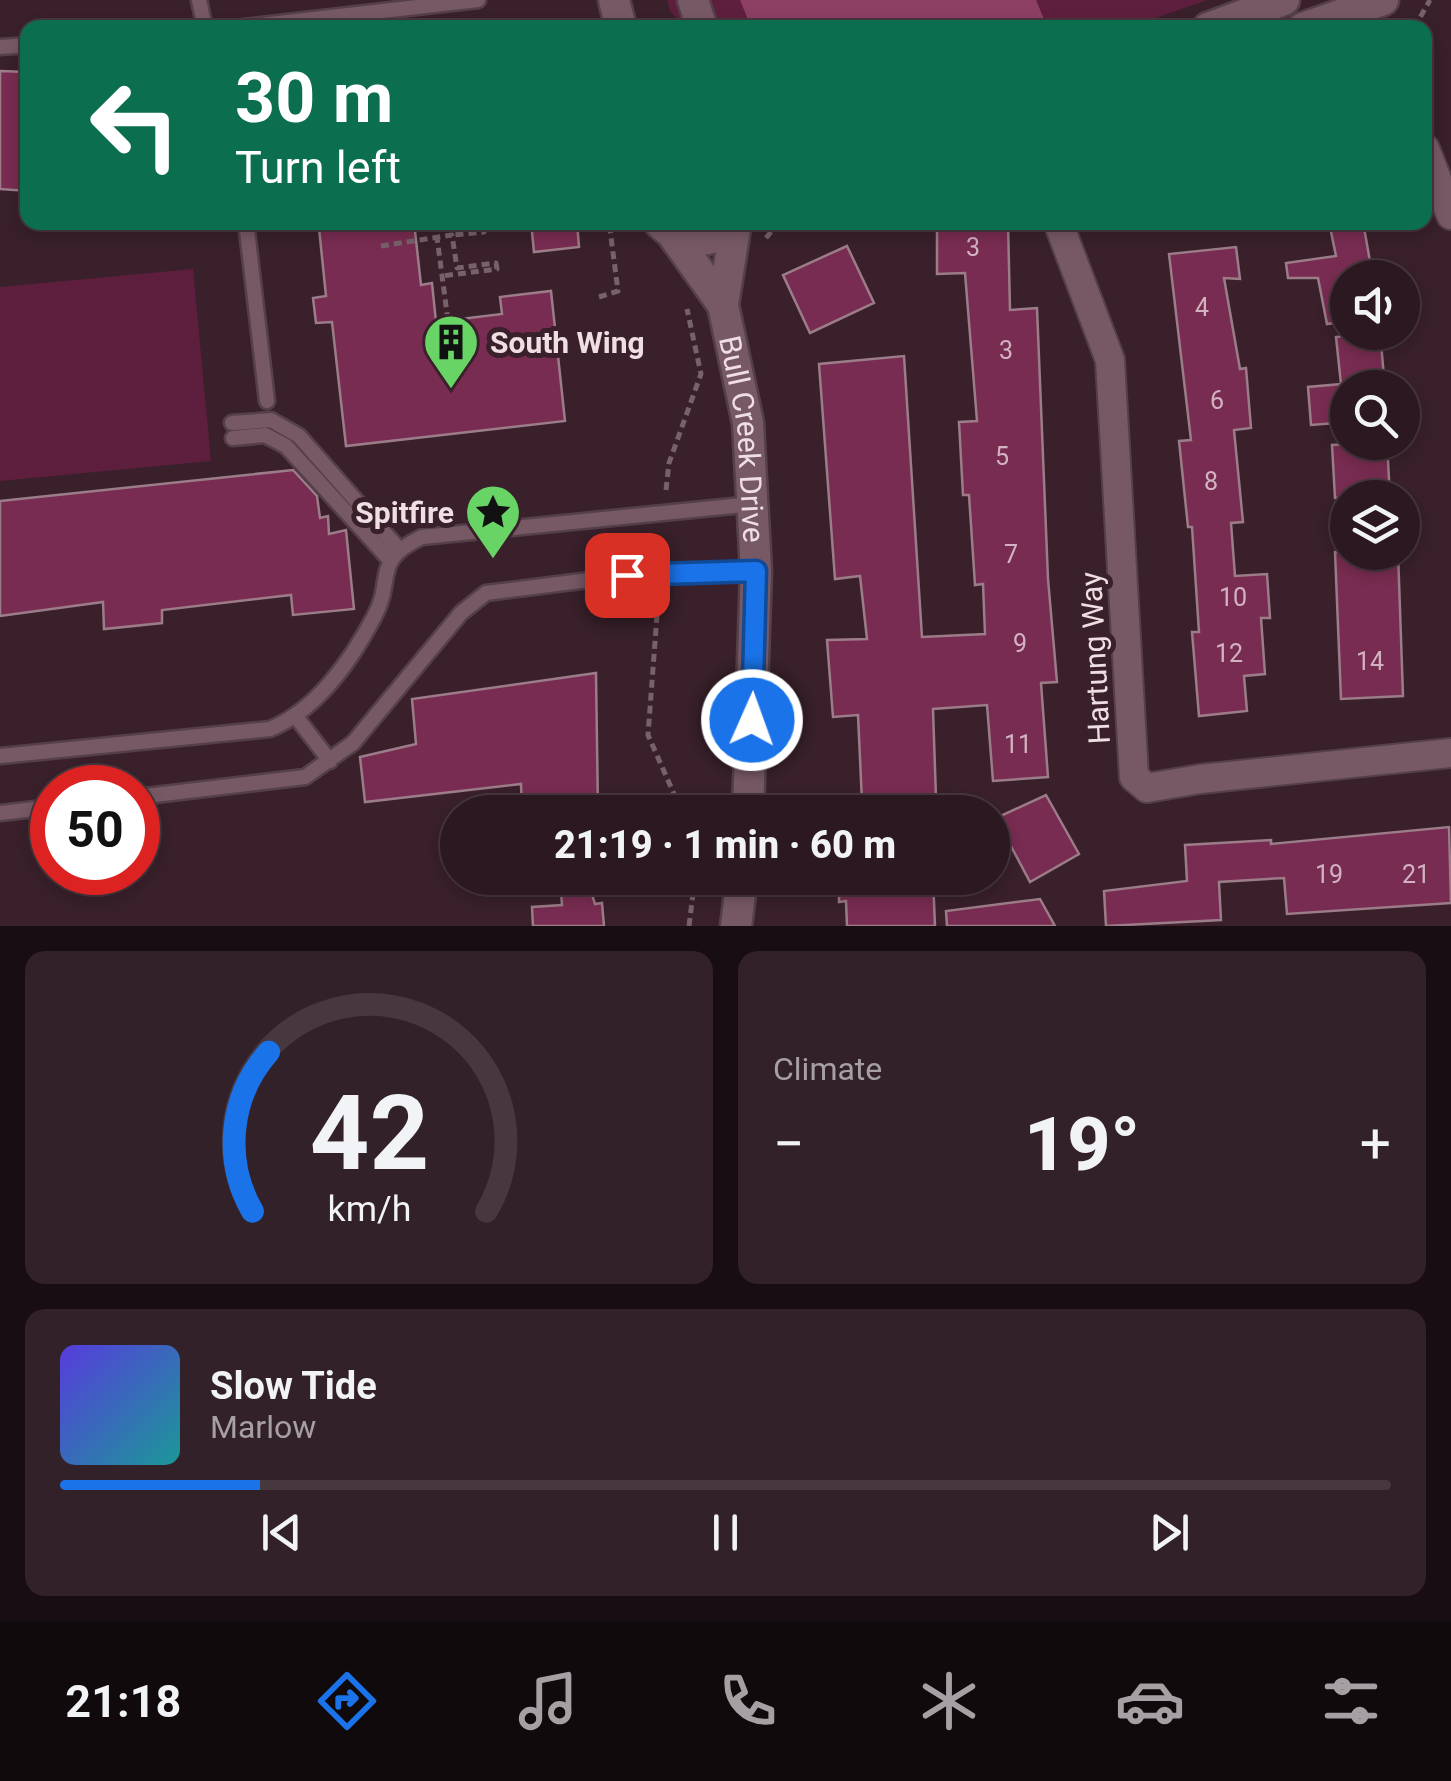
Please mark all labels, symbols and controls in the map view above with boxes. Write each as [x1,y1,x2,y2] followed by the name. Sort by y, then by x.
[235,57,393,139] text: 30 m
[70,60,200,190] icon: left
[235,141,401,194] text: Turn left
[966,233,980,262] house number: 3
[1330,260,1420,570] map controls
[1330,260,1420,350] button: sound
[1195,293,1209,322] house number: 4
[421,312,481,391] building icon: South Wing
[490,325,645,360] place label: South Wing
[712,332,772,543] street label: Bull Creek Drive
[999,336,1013,365] house number: 3
[1330,370,1420,460] button: search
[1210,386,1224,415] house number: 6
[995,442,1009,471] house number: 5
[1204,467,1218,496] house number: 8
[1330,480,1420,570] button: layers
[463,482,523,561] place icon: Spitfire
[355,495,454,530] place label: Spitfire
[585,533,670,618] pin
[1004,540,1018,569] house number: 7
[600,548,655,603] icon: arrive
[1073,571,1117,745] street label: Hartung Way
[1219,583,1247,612] house number: 10
[1013,629,1027,658] house number: 9
[1215,639,1243,668] house number: 12
[1356,647,1384,676] house number: 14
[700,668,804,772] position arrow
[1004,730,1032,759] house number: 11
[30,765,160,895] speed limit sign: 50
[554,823,896,867] text: 21:19 · 1 min · 60 m
[1315,860,1343,889] house number: 19
[1402,860,1430,889] house number: 21
[773,1050,882,1088] text: Climate
[309,1073,429,1194] text: 42
[1024,1100,1140,1188] text: 19°
[773,1112,804,1176] text: −
[1360,1112,1391,1176] text: +
[327,1188,411,1230] text: km/h
[210,1364,377,1408] text: Slow Tide
[210,1408,316,1446] text: Marlow
[254,1505,309,1560] icon: previous
[698,1505,753,1560] icon: pause
[1142,1505,1197,1560] icon: next
[312,1666,382,1736] icon: directions
[513,1666,583,1736] icon: music
[713,1666,783,1736] icon: phone
[914,1666,984,1736] icon: climate
[1115,1666,1185,1736] icon: car
[1316,1666,1386,1736] icon: filters
[65,1675,181,1728] text: 21:18

